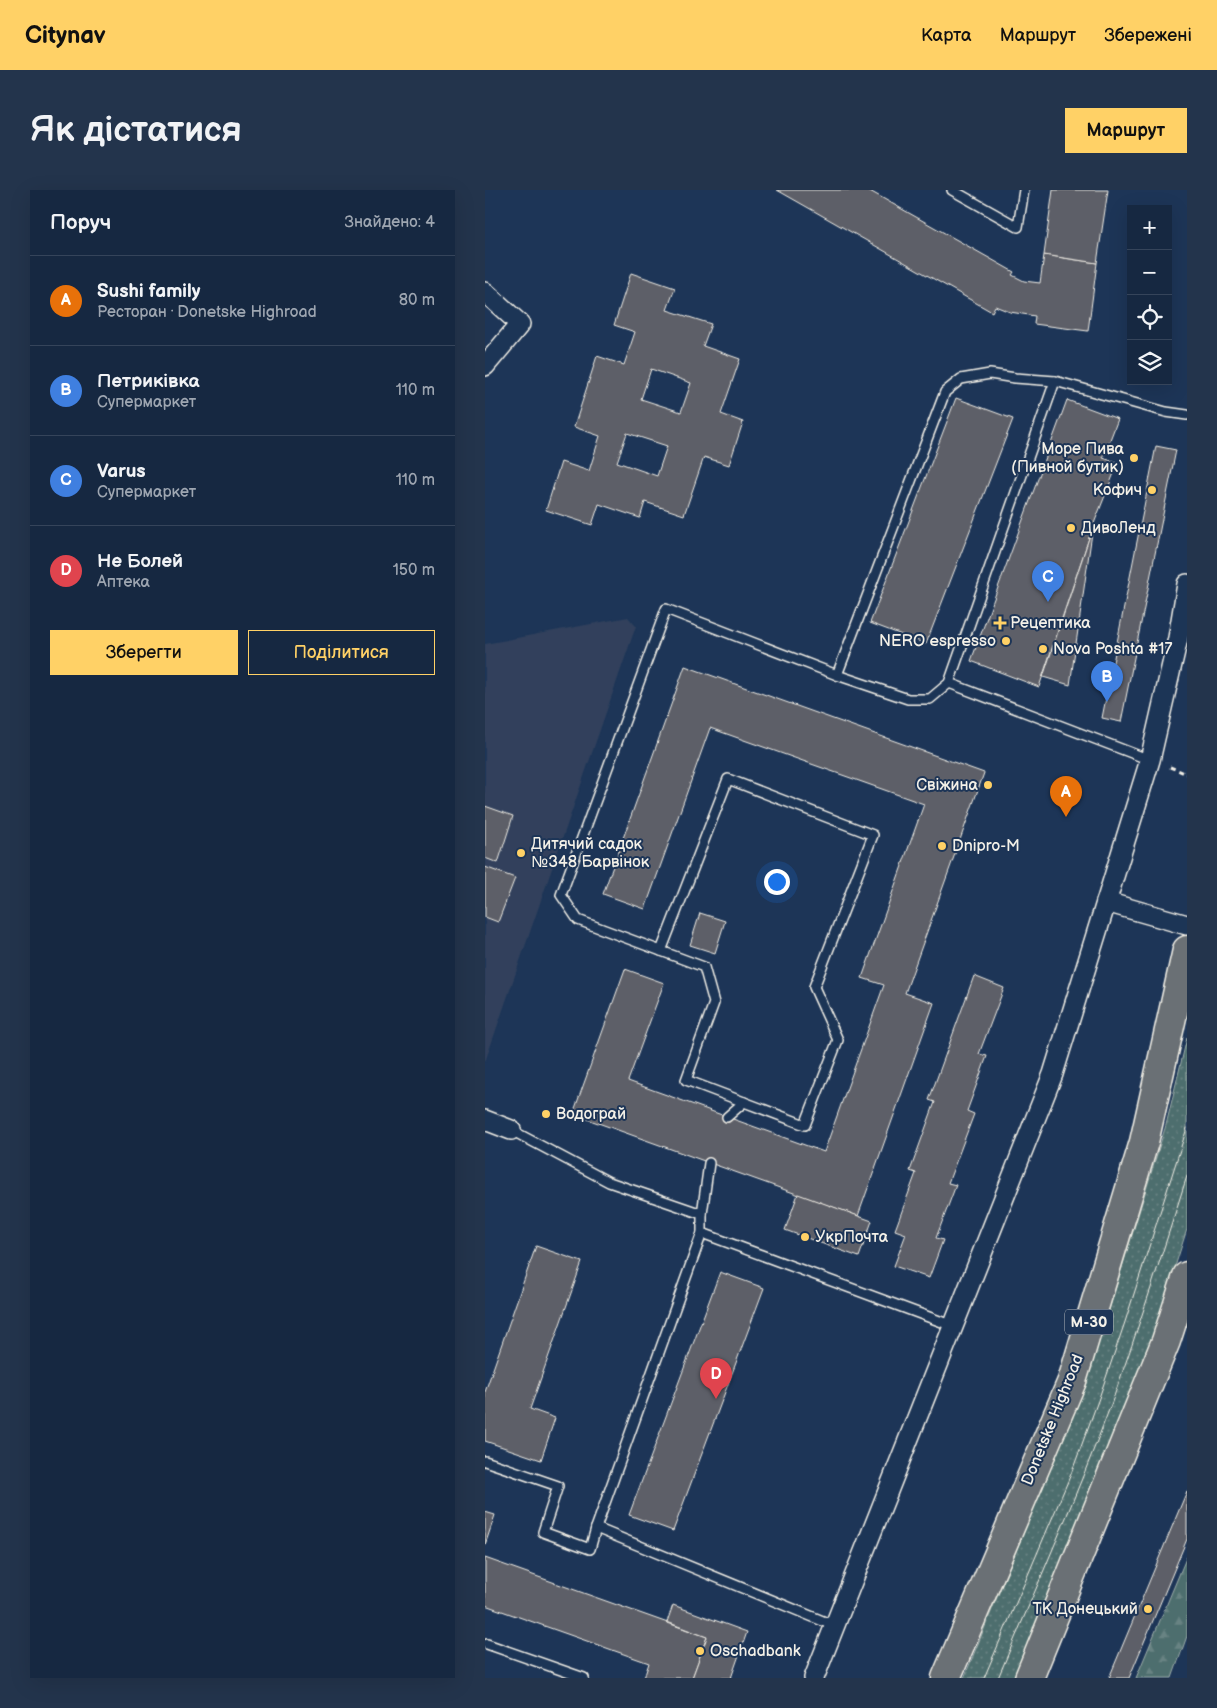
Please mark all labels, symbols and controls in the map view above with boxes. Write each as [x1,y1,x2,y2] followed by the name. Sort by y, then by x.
[25,21,106,50] text: Citynav
[921,25,972,46] text: Карта
[1000,25,1076,46] text: Маршрут
[1104,25,1192,46] text: Збережені
[1065,108,1187,153] button: Маршрут
[30,109,242,152] text: Як дістатися
[1127,205,1172,385] map controls
[1127,205,1172,250] button: +
[50,210,111,235] text: Поруч
[345,213,435,232] text: Знайдено: 4
[1127,250,1172,295] button: −
[97,280,200,303] text: Sushi family
[61,291,71,310] text: A
[399,291,435,310] text: 80 m
[1127,295,1172,340] button: locate
[97,303,317,322] text: Ресторан · Donetske Highroad
[1127,340,1172,385] button: layers
[97,370,200,393] text: Петриківка
[60,381,72,400] text: B
[396,381,435,400] text: 110 m
[97,393,196,412] text: Супермаркет
[1011,440,1125,477] place label: Море Пива (Пивной бутик)
[1128,452,1140,464] marker: Море Пива (Пивной бутик)
[97,460,146,483] text: Varus
[60,471,72,490] text: C
[396,471,435,490] text: 110 m
[1093,481,1142,500] place label: Кофич
[97,483,196,502] text: Супермаркет
[1146,484,1158,496] marker: Кофич
[1081,519,1156,538] place label: ДивоЛенд
[1065,522,1077,534] marker: ДивоЛенд
[97,550,183,573] text: Не Болей
[60,561,72,580] text: D
[393,561,435,580] text: 150 m
[1032,561,1064,602] pin: C
[97,573,150,592] text: Аптека
[1010,614,1091,633] place label: Рецептика
[994,617,1006,629] marker: Рецептика
[50,630,238,675] button: Зберегти
[248,630,435,675] button: Поділитися
[879,632,996,651] place label: NERO espresso
[1000,635,1012,647] marker: NERO espresso
[1053,640,1172,659] place label: Nova Poshta #17
[1037,643,1049,655] marker: Nova Poshta #17
[1091,661,1123,702] pin: B
[916,776,979,795] place label: Свіжина
[1050,776,1082,817] pin: A
[982,779,994,791] marker: Свіжина
[531,835,650,872] place label: Дитячий садок №348 Барвінок
[952,837,1020,856] place label: Dnipro-M
[936,840,948,852] marker: Dnipro-M
[515,847,527,859] marker: Дитячий садок №348 Барвінок
[764,869,790,895] your location
[556,1105,626,1124] place label: Водограй
[540,1108,552,1120] marker: Водограй
[815,1228,889,1247] place label: УкрПочта
[799,1231,811,1243] marker: УкрПочта
[1065,1310,1113,1334] road number: М-30
[1018,1352,1088,1488] street label: Donetske Highroad
[700,1358,732,1399] pin: D
[1032,1600,1138,1619] place label: ТК Донецький
[1142,1603,1154,1615] marker: ТК Донецький
[710,1642,801,1661] place label: Oschadbank
[694,1645,706,1657] marker: Oschadbank

